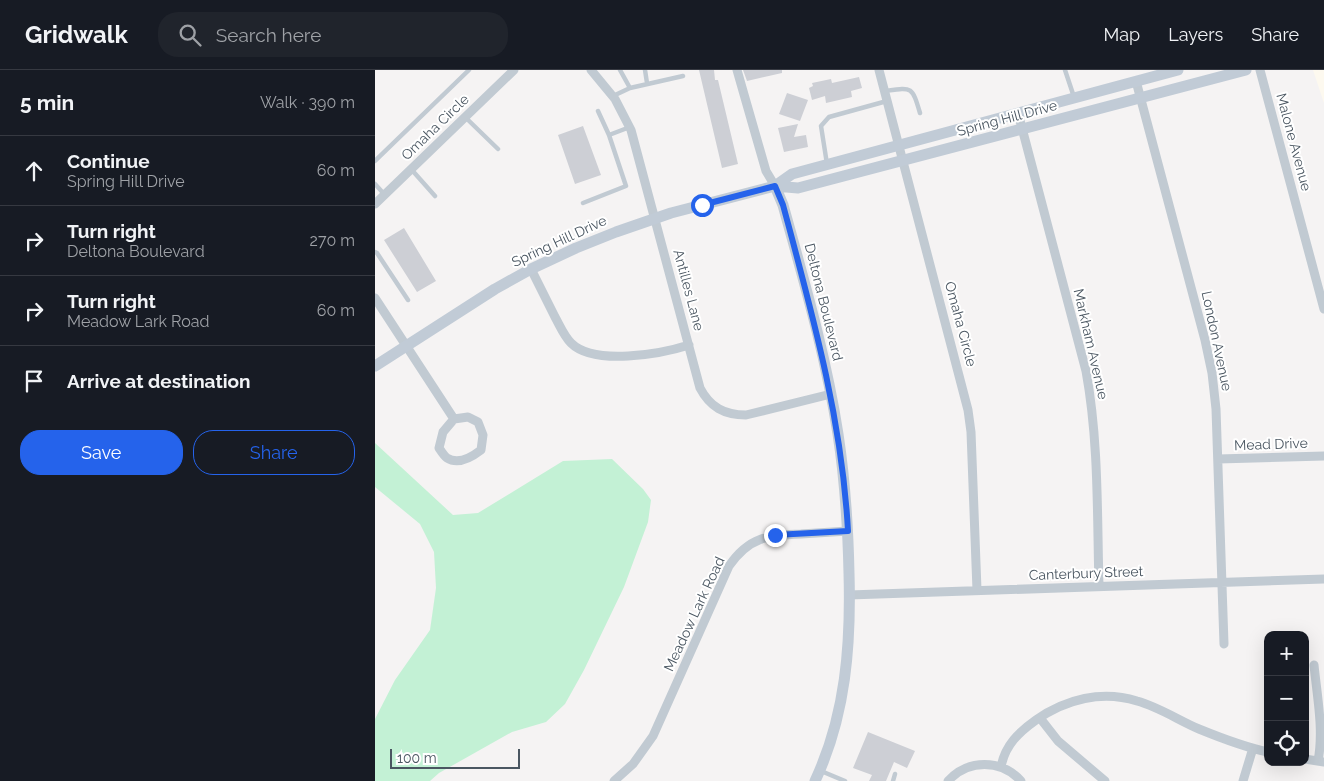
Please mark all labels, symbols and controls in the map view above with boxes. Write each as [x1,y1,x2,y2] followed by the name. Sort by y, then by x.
[158,12,508,57] search box
[25,20,128,49] text: Gridwalk
[176,21,204,49] icon: search
[216,24,321,46] text: Search here
[1104,24,1140,45] text: Map
[1168,24,1223,45] text: Layers
[1251,24,1299,45] text: Share
[20,90,74,115] text: 5 min
[398,91,472,163] street label: Omaha Circle
[1273,91,1315,193] street label: Malone Avenue
[260,93,355,112] text: Walk · 390 m
[955,97,1059,139] street label: Spring Hill Drive
[67,150,150,172] text: Continue
[20,157,48,185] icon: ahead
[317,161,355,180] text: 60 m
[67,172,185,191] text: Spring Hill Drive
[691,194,714,217] route start
[509,212,609,270] street label: Spring Hill Drive
[67,220,156,242] text: Turn right
[20,227,48,255] icon: right
[310,231,355,250] text: 270 m
[67,242,205,261] text: Deltona Boulevard
[802,242,846,362] street label: Deltona Boulevard
[670,248,708,332] street label: Antilles Lane
[942,280,980,368] street label: Omaha Circle
[1070,287,1112,401] street label: Markham Avenue
[1199,289,1235,393] street label: London Avenue
[67,290,156,312] text: Turn right
[20,297,48,325] icon: right
[317,301,355,320] text: 60 m
[67,312,209,331] text: Meadow Lark Road
[20,367,48,395] icon: arrive
[67,370,251,392] text: Arrive at destination
[20,430,183,475] button: Save
[193,430,355,475] button: Share
[1234,435,1308,453] street label: Mead Drive
[764,524,787,547] route end
[660,554,728,674] street label: Meadow Lark Road
[1029,563,1144,583] street label: Canterbury Street
[1264,631,1309,766] map controls
[1264,631,1309,676] button: +
[1264,676,1309,721] button: −
[1264,721,1309,766] button: locate
[390,746,520,769] scale bar
[397,750,437,766] text: 100 m

